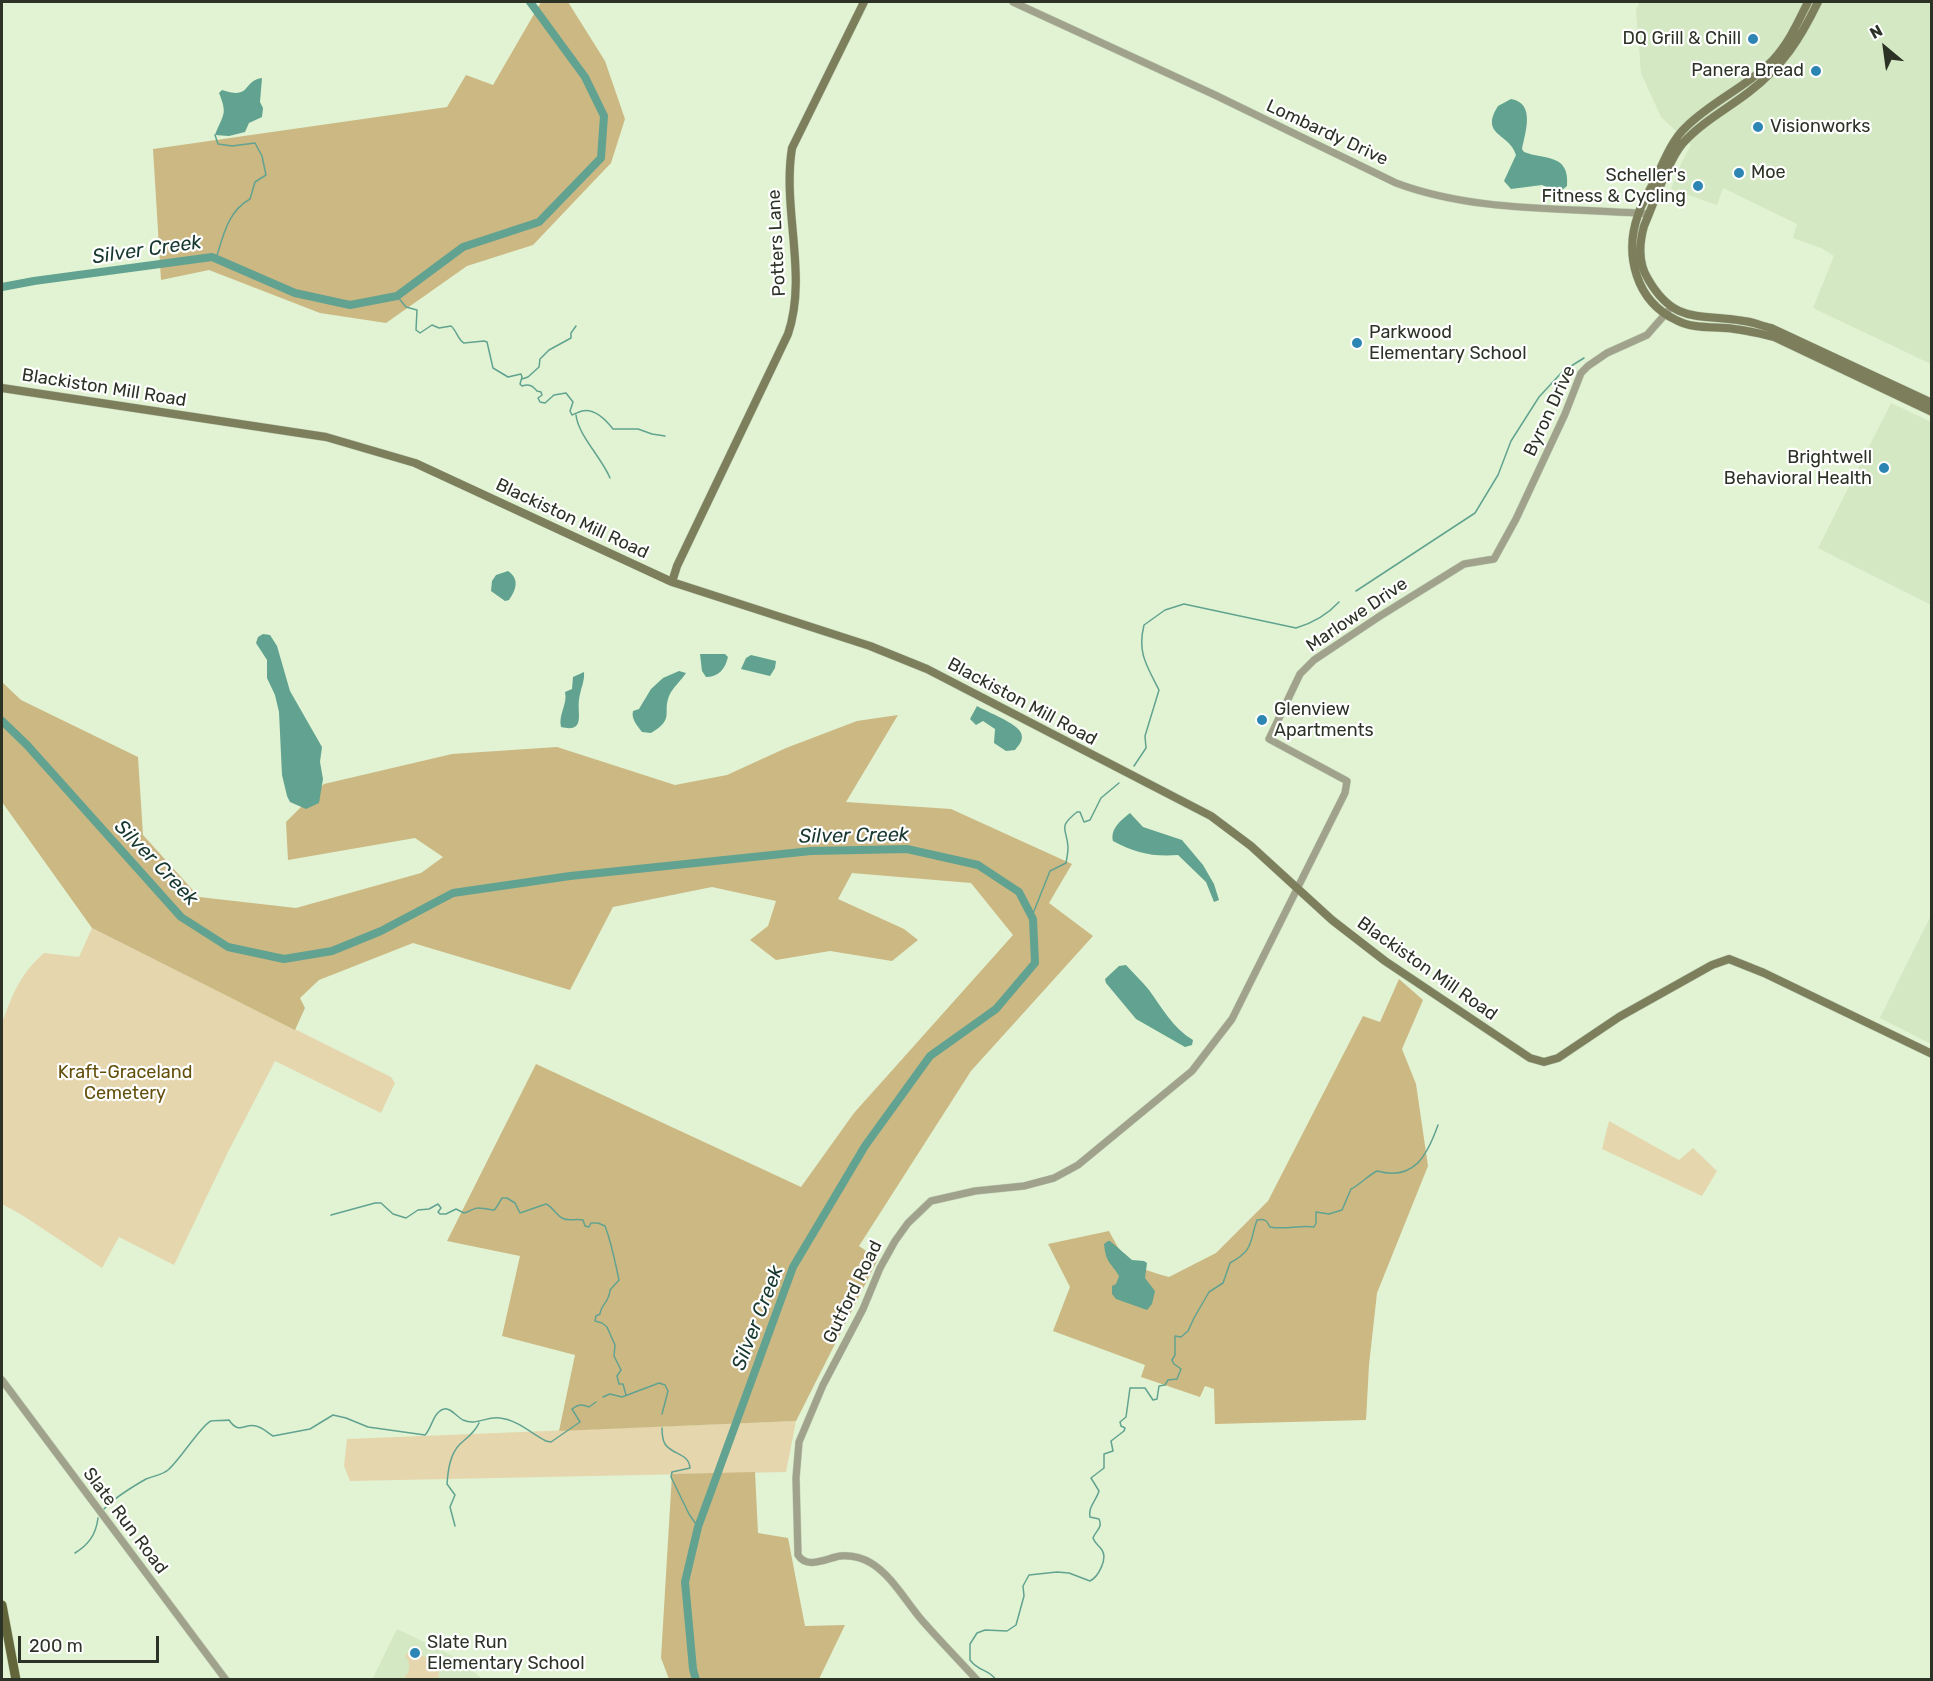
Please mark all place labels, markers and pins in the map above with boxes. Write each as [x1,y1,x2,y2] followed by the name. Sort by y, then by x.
[1622,28,1741,50] place label: DQ Grill & Chill
[1746,32,1760,46] marker: DQ Grill & Chill
[1691,60,1804,82] place label: Panera Bread
[1809,64,1823,78] marker: Panera Bread
[1770,116,1870,138] place label: Visionworks
[1751,120,1765,134] marker: Visionworks
[1751,162,1786,184] place label: Moe
[1542,165,1686,207] place label: Scheller's Fitness & Cycling
[1732,166,1746,180] marker: Moe
[1691,179,1705,193] marker: Scheller's Fitness & Cycling
[1369,322,1527,364] place label: Parkwood Elementary School
[1350,336,1364,350] marker: Parkwood Elementary School
[1724,447,1872,490] place label: Brightwell Behavioral Health
[1877,461,1891,475] marker: Brightwell Behavioral Health
[1274,699,1374,742] place label: Glenview Apartments
[1255,713,1269,727] marker: Glenview Apartments
[427,1632,585,1674] place label: Slate Run Elementary School
[408,1646,422,1660] marker: Slate Run Elementary School

